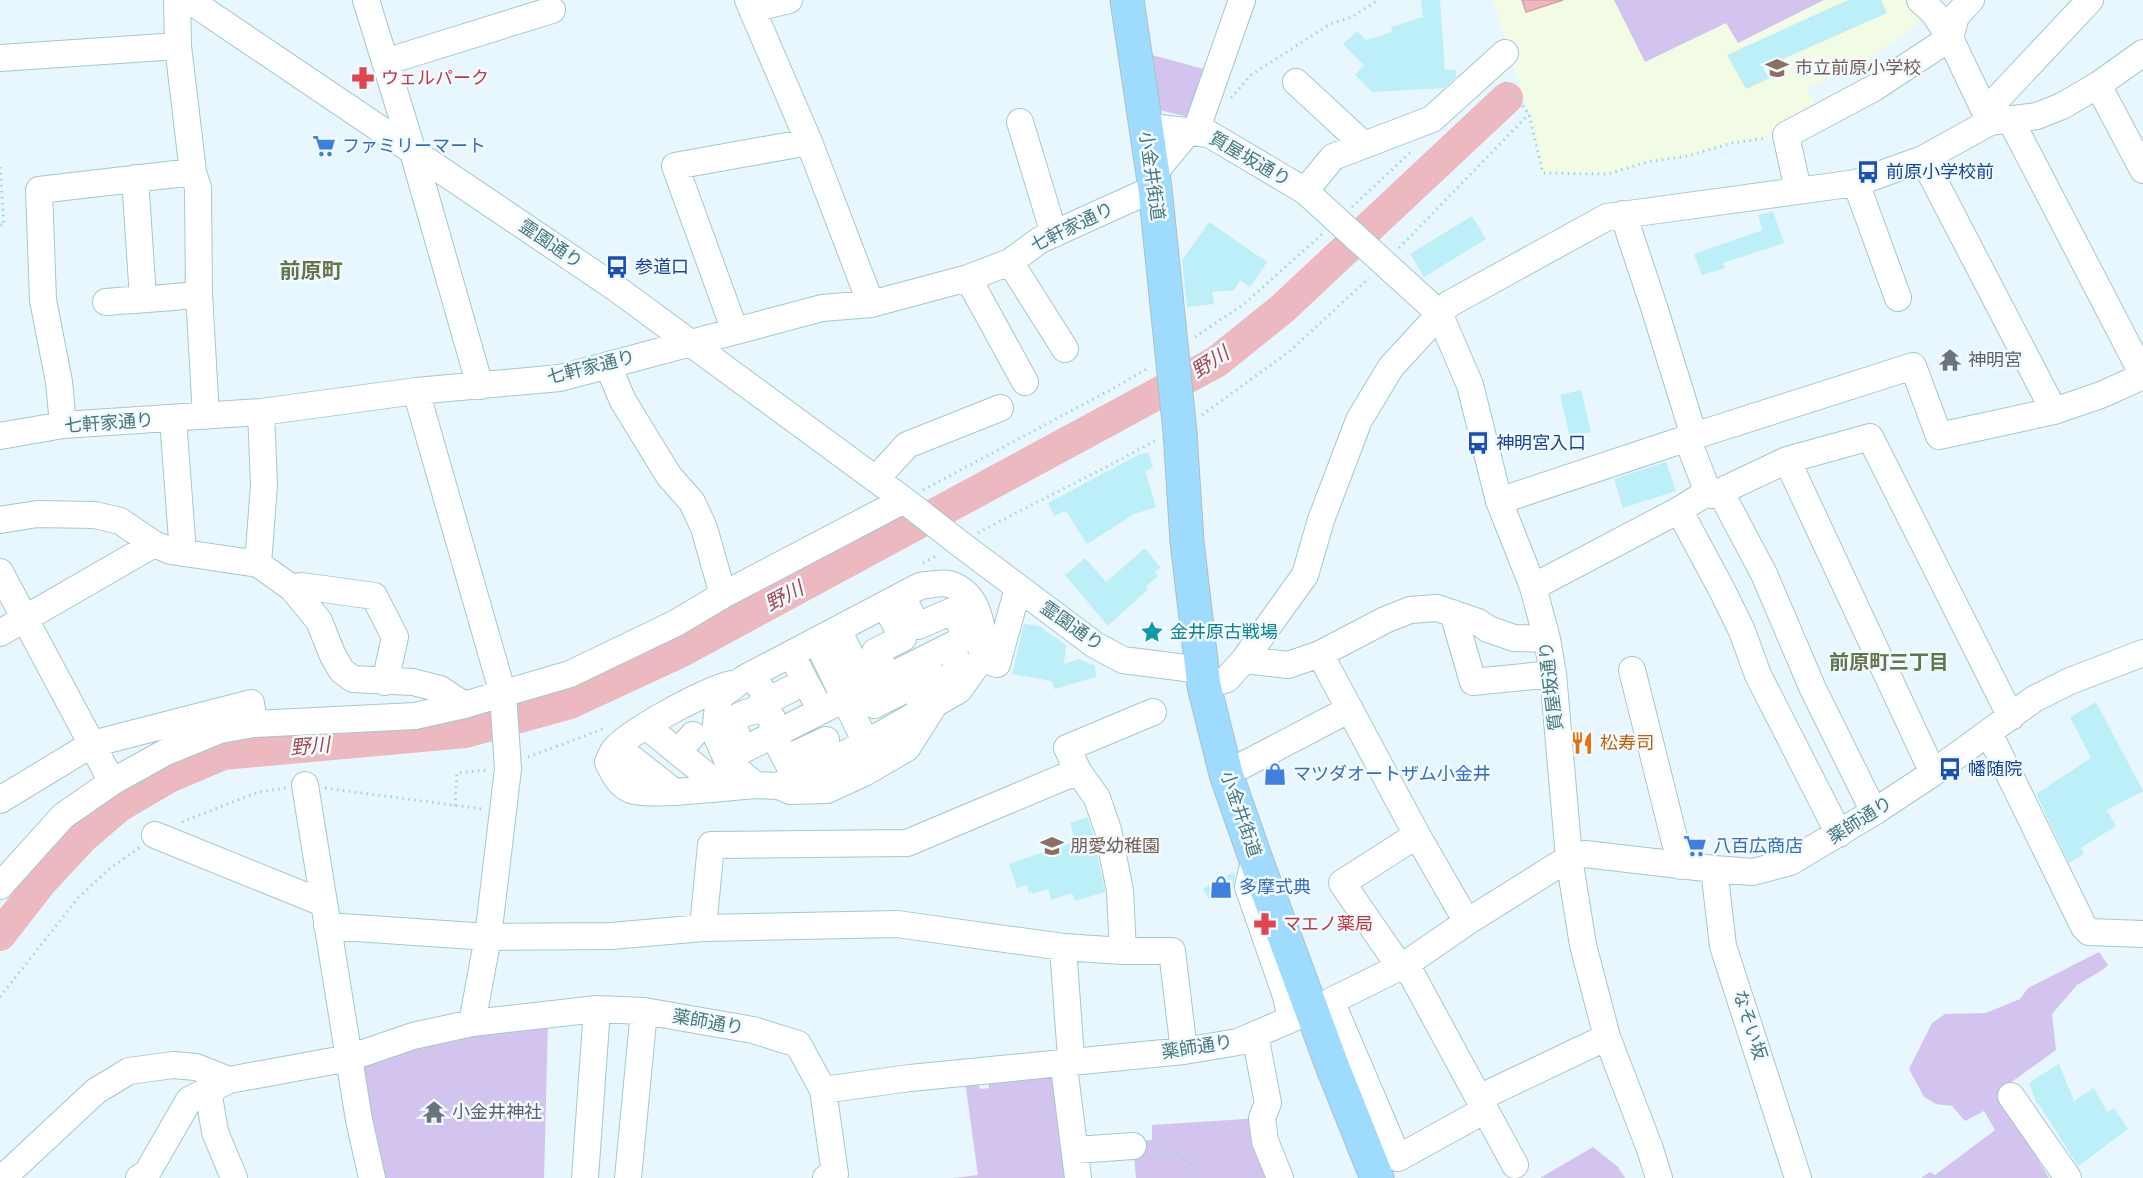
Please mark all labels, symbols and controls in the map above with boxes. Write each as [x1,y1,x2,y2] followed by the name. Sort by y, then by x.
[1764,55,1790,81] school or university icon: 市立前原小学校
[1795,56,1921,78] place label: 市立前原小学校
[350,65,376,91] pharmacy icon: ウェルパーク
[381,66,489,88] place label: ウェルパーク
[1206,126,1295,190] street label: 質屋坂通り
[1136,130,1170,222] street label: 小金井街道
[311,133,337,159] supermarket icon: ファミリーマート
[342,134,486,156] place label: ファミリーマート
[1855,159,1881,185] bus stop icon: 前原小学校前
[1886,160,1994,182] place label: 前原小学校前
[1026,196,1117,256] street label: 七軒家通り
[516,214,588,272] street label: 霊園通り
[604,254,630,280] bus stop icon: 参道口
[635,255,689,277] place label: 参道口
[280,257,343,282] district label: 前原町
[1186,339,1234,382] water label: 野川
[544,344,637,388] street label: 七軒家通り
[1937,347,1963,373] temple icon: 神明宮
[1968,348,2022,370] place label: 神明宮
[63,408,155,436] street label: 七軒家通り
[1465,430,1491,456] bus stop icon: 神明宮入口
[1496,431,1586,453] place label: 神明宮入口
[760,574,809,615] water label: 野川
[1037,596,1108,655] street label: 霊園通り
[1139,619,1165,645] place icon: 金井原古戦場
[1170,620,1278,642] place label: 金井原古戦場
[1534,640,1566,732] street label: 質屋坂通り
[1829,649,1949,673] district label: 前原町三丁目
[1569,730,1595,756] restaurant icon: 松寿司
[289,731,333,759] water label: 野川
[1600,731,1654,753] place label: 松寿司
[1937,756,1963,782] bus stop icon: 幡随院
[1968,757,2022,779] place label: 幡随院
[1262,761,1288,787] shop icon: マツダオートザム小金井
[1293,762,1491,784] place label: マツダオートザム小金井
[1217,768,1267,860] street label: 小金井街道
[1823,791,1896,848] street label: 薬師通り
[1039,833,1065,859] school or university icon: 朋愛幼稚園
[1682,833,1708,859] supermarket icon: 八百広商店
[1070,834,1160,856] place label: 朋愛幼稚園
[1713,834,1803,856] place label: 八百広商店
[1208,874,1234,900] shop icon: 多摩式典
[1239,875,1311,897] place label: 多摩式典
[1252,911,1278,937] pharmacy icon: マエノ薬局
[1283,912,1373,934] place label: マエノ薬局
[1729,987,1773,1062] street label: なそい坂
[671,1004,746,1038] street label: 薬師通り
[1160,1030,1234,1063] street label: 薬師通り
[421,1099,447,1125] temple icon: 小金井神社
[452,1100,542,1122] place label: 小金井神社

